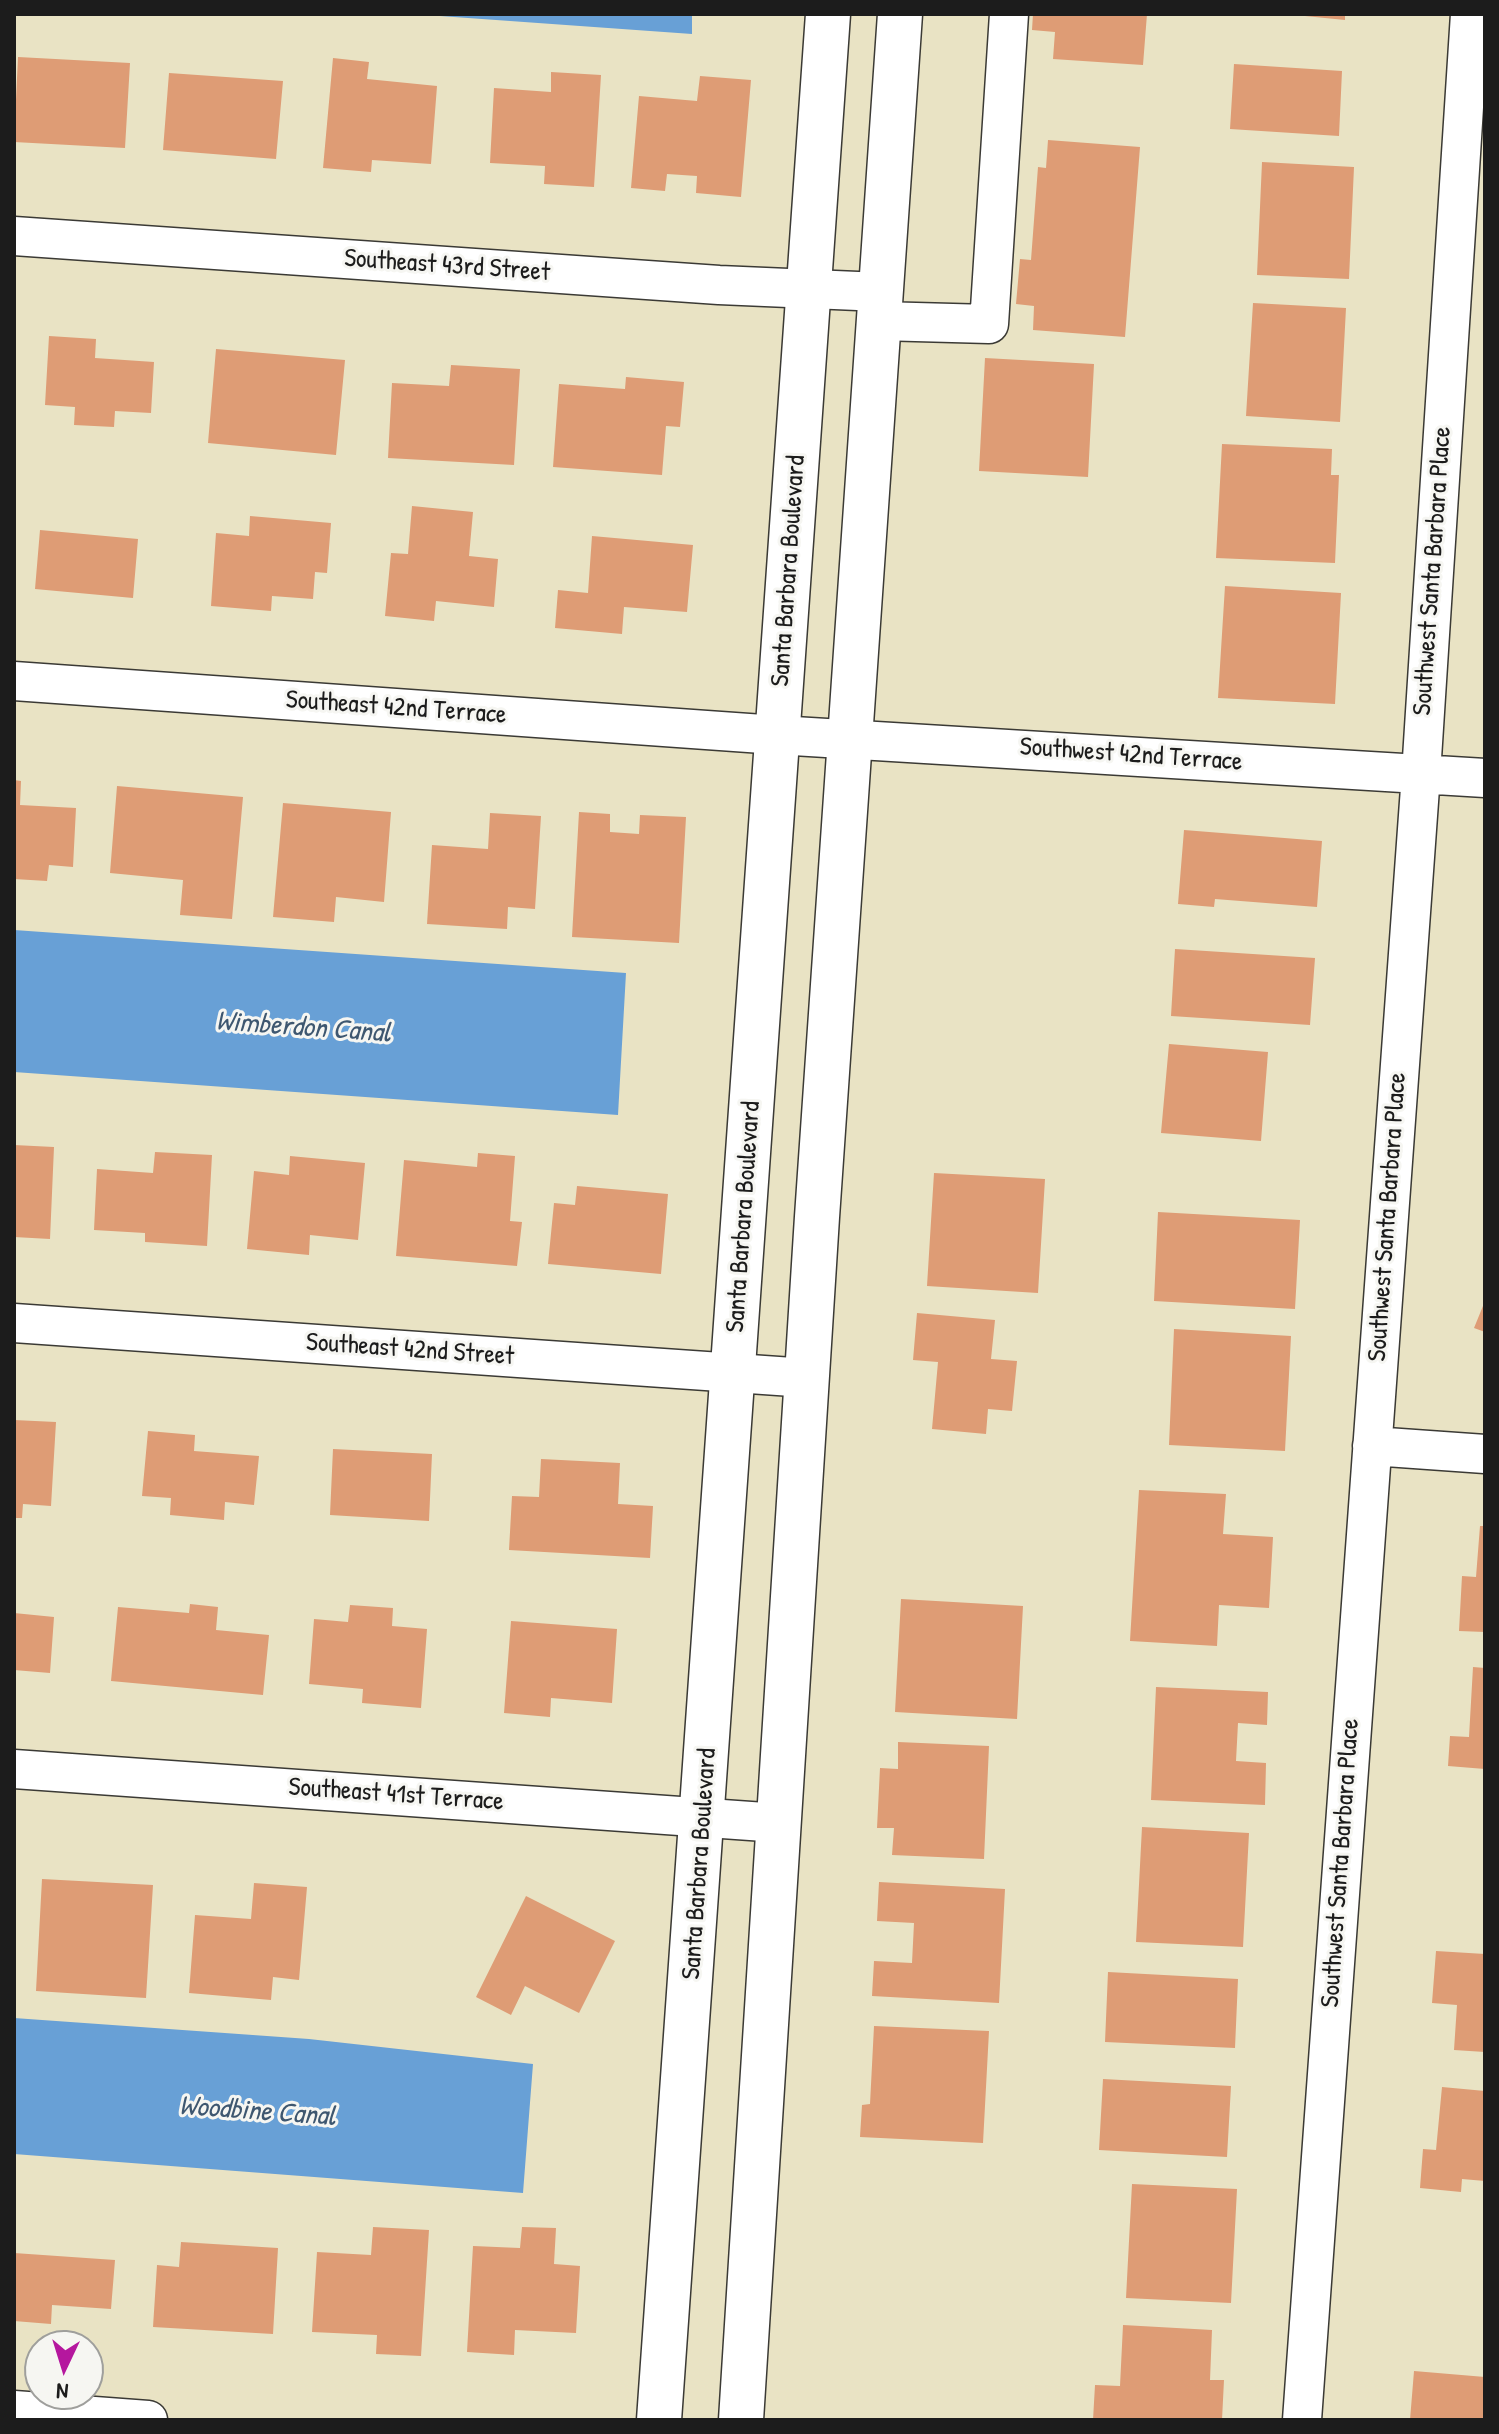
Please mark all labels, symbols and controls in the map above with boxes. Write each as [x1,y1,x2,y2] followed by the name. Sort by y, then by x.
[343,243,551,289] street label: Southeast 43rd Street
[1407,426,1459,716] street label: Southwest Santa Barbara Place
[765,454,813,688] street label: Santa Barbara Boulevard
[285,685,507,731] street label: Southeast 42nd Terrace
[1019,732,1243,778] street label: Southwest 42nd Terrace
[215,1005,391,1051] water label: Wimberdon Canal
[1362,1072,1414,1362] street label: Southwest Santa Barbara Place
[720,1100,768,1334] street label: Santa Barbara Boulevard
[305,1327,515,1373] street label: Southeast 42nd Street
[1315,1718,1367,2008] street label: Southwest Santa Barbara Place
[676,1747,724,1981] street label: Santa Barbara Boulevard
[287,1772,505,1818] street label: Southeast 41st Terrace
[178,2090,336,2134] water label: Woodbine Canal
[24,2330,104,2410] north arrow
[56,2377,69,2407] text: N

